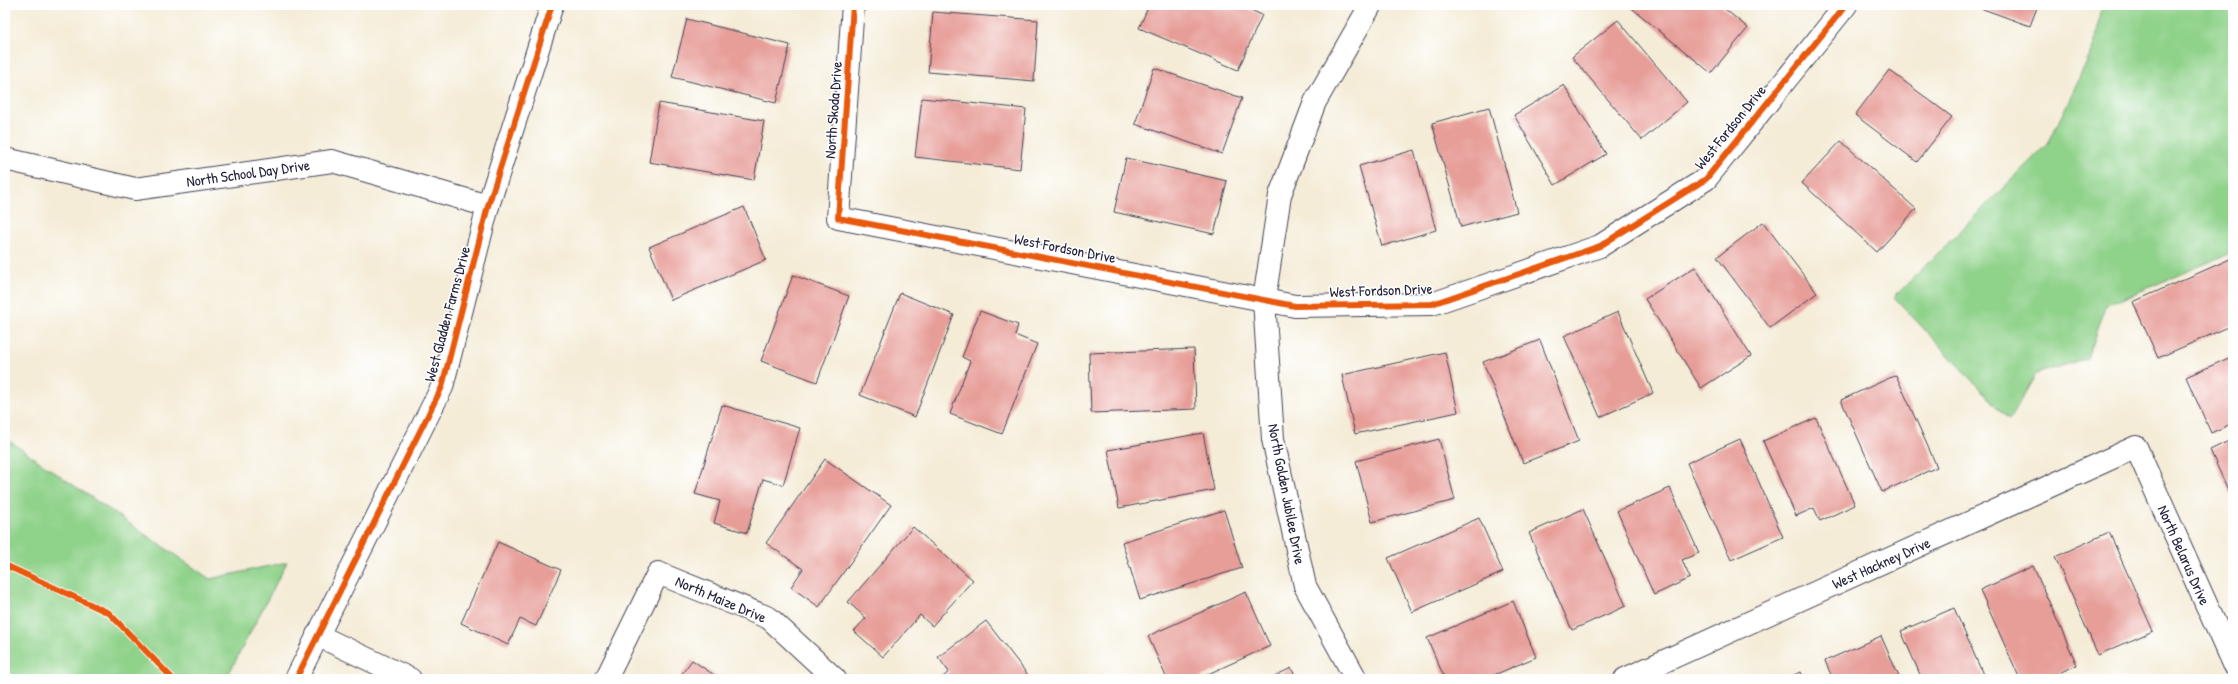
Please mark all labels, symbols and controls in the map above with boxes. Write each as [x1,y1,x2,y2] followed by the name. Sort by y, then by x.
[819,61,847,159] street label: North Skoda Drive
[1689,80,1771,174] street label: West Fordson Drive
[185,154,311,192] street label: North School Day Drive
[1012,228,1118,268] street label: West Fordson Drive
[419,244,475,384] street label: West Gladden Farms Drive
[1329,278,1433,302] street label: West Fordson Drive
[1263,422,1311,566] street label: North Golden Jubilee Drive
[2153,502,2215,608] street label: North Belarus Drive
[1829,532,1933,594] street label: West Hackney Drive
[672,570,770,628] street label: North Maize Drive

